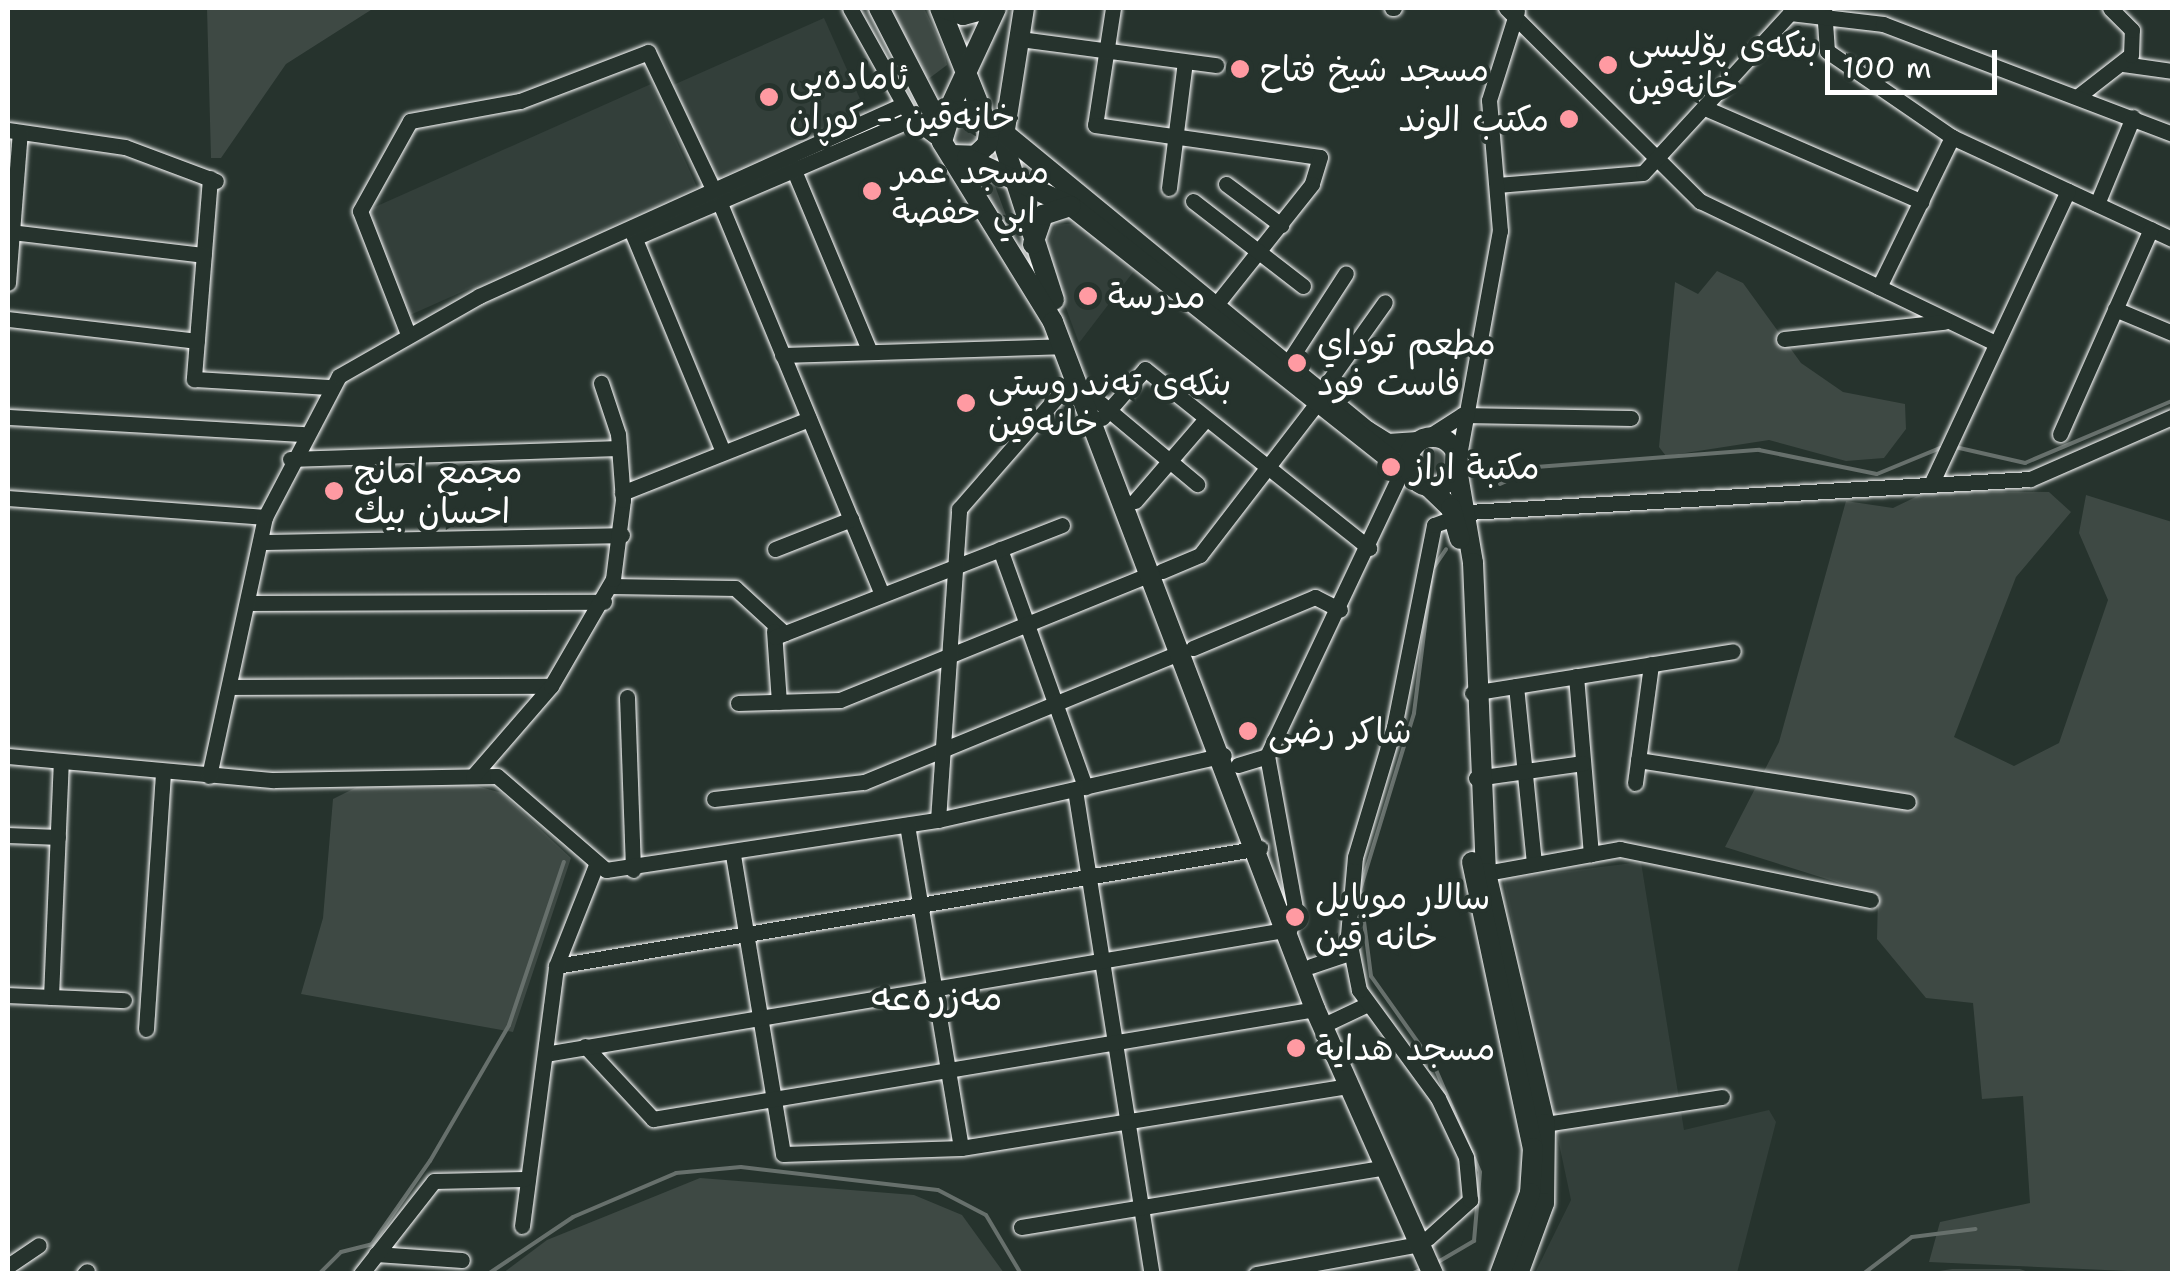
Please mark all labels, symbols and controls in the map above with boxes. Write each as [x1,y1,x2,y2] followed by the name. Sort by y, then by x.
[1628,24,1818,106] place label: بنکەی پۆلیسی خانەقین
[1830,30,2002,92] scale bar
[1842,47,1932,88] text: 100 m
[1260,48,1489,90] place label: مسجد شيخ فتاح
[1597,54,1619,76] marker: بنکەی پۆلیسی خانەقین
[789,56,1015,138] place label: ئامادەیی خانەقین - کوڕان
[1229,58,1251,80] marker: مسجد شيخ فتاح
[758,86,780,108] marker: ئامادەیی خانەقین - کوڕان
[1398,98,1549,140] place label: مكتب الوند
[1558,108,1580,130] marker: مكتب الوند
[892,150,1049,232] place label: مسجد عمر ابي حفصة
[861,180,883,202] marker: مسجد عمر ابي حفصة
[1108,275,1206,317] place label: مدرسة
[1077,285,1099,307] marker: مدرسة
[1317,322,1496,404] place label: مطعم توداي فاست فود
[1286,352,1308,374] marker: مطعم توداي فاست فود
[988,362,1231,444] place label: بنکەی تەندروستی خانەقین
[953,390,979,416] marker: بنکەی تەندروستی خانەقین
[1411,446,1540,488] place label: مكتبة اراز
[354,450,523,532] place label: مجمع امانج احسان بيك
[1380,456,1402,478] marker: مكتبة اراز
[323,480,345,502] marker: مجمع امانج احسان بيك
[1268,710,1412,752] place label: شاكر رضى
[1237,720,1259,742] marker: شاكر رضى
[1315,876,1490,958] place label: سالار موبايل خانه قين
[1284,906,1306,928] marker: سالار موبايل خانه قين
[871,974,1003,1020] district label: مەزرەعە
[1316,1027,1495,1069] place label: مسجد هداية
[1285,1037,1307,1059] marker: مسجد هداية

